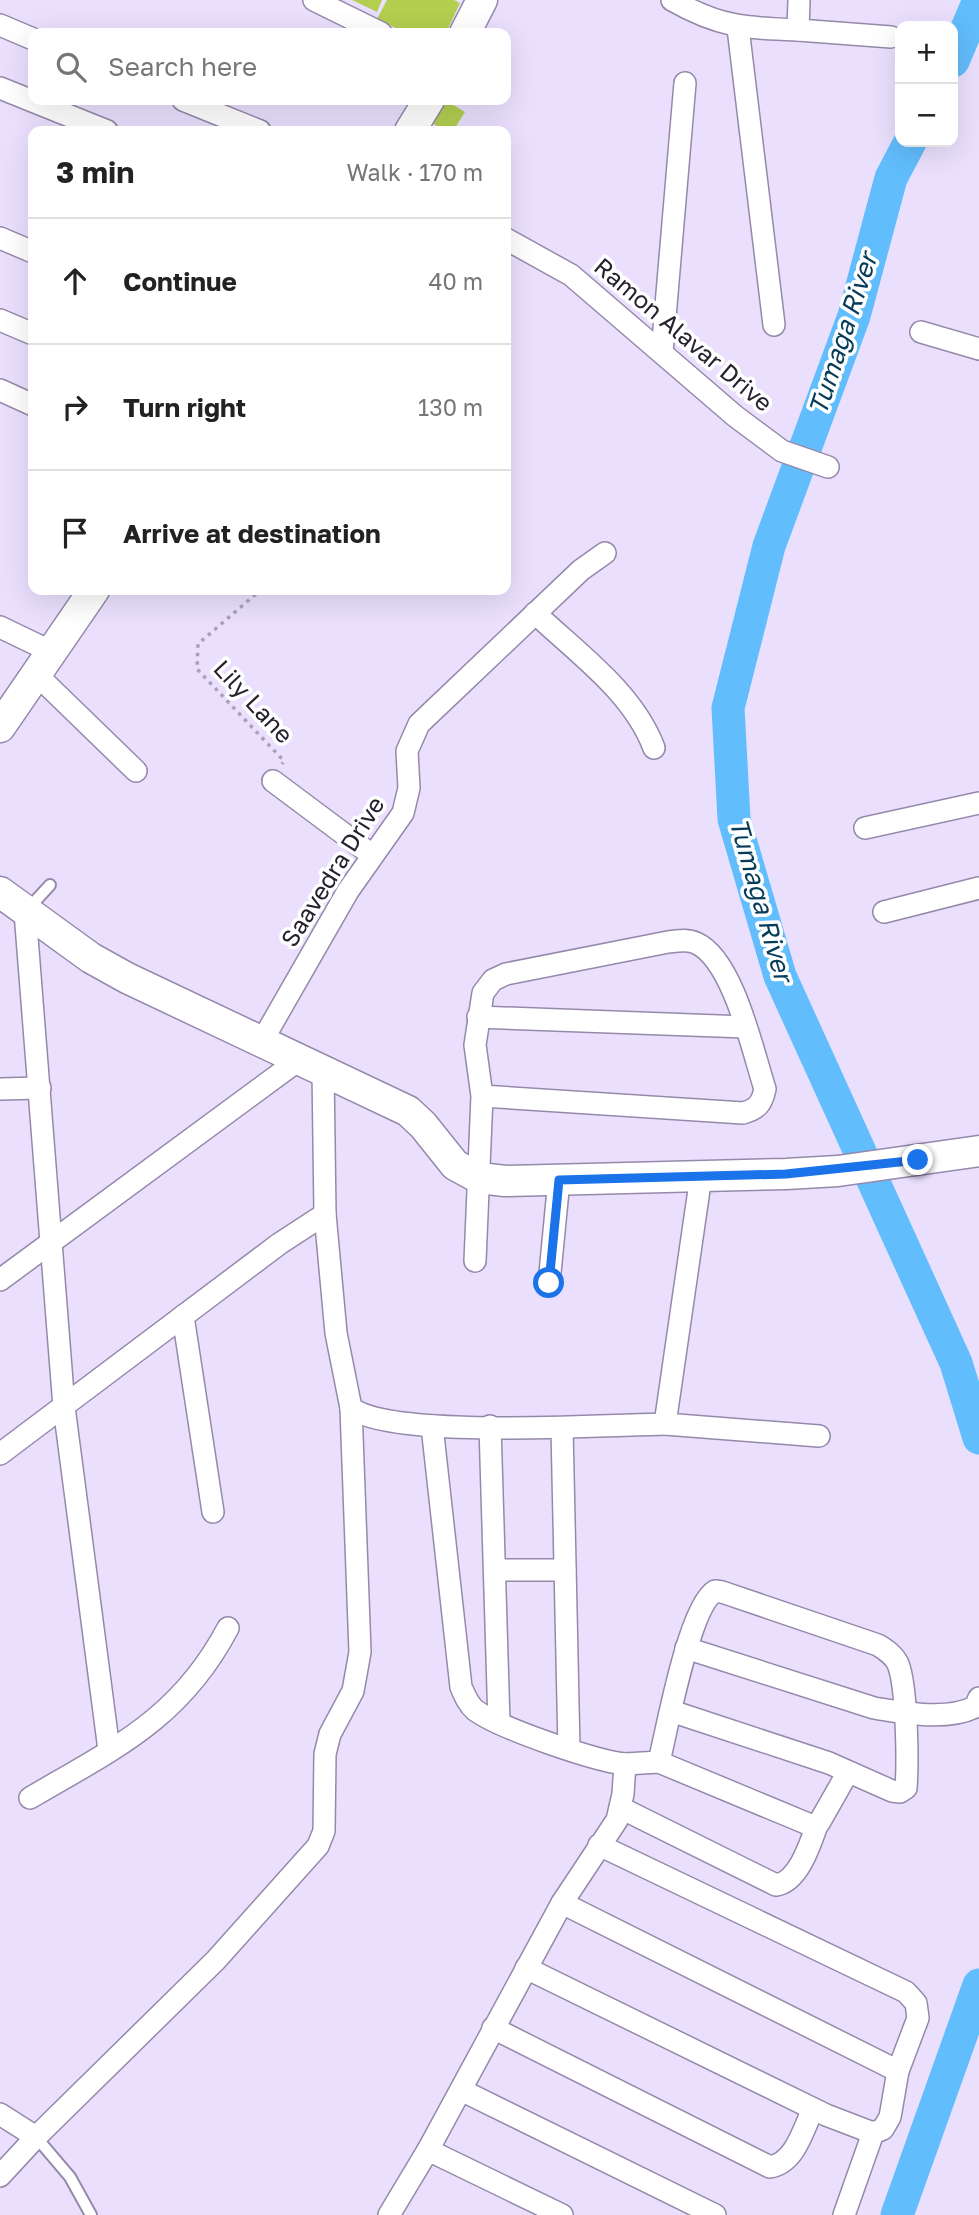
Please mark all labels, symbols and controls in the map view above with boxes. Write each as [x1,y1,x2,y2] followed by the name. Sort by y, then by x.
[895,21,958,147] map controls
[895,21,958,84] button: +
[28,28,511,105] search box
[52,48,90,86] icon: search
[108,51,257,82] text: Search here
[895,84,958,147] button: −
[56,154,134,190] text: 3 min
[346,158,483,186] text: Walk · 170 m
[802,245,884,419] water label: Tumaga River
[589,251,779,417] street label: Ramon Alavar Drive
[56,262,94,300] icon: ahead
[123,266,237,297] text: Continue
[429,267,483,295] text: 40 m
[56,388,94,426] icon: right
[123,392,246,423] text: Turn right
[418,393,483,421] text: 130 m
[56,514,94,552] icon: arrive
[123,518,381,549] text: Arrive at destination
[208,653,300,749] street label: Lily Lane
[274,791,390,952] street label: Saavedra Drive
[723,815,801,989] water label: Tumaga River
[902,1144,933,1175] route end
[533,1267,564,1298] route start

